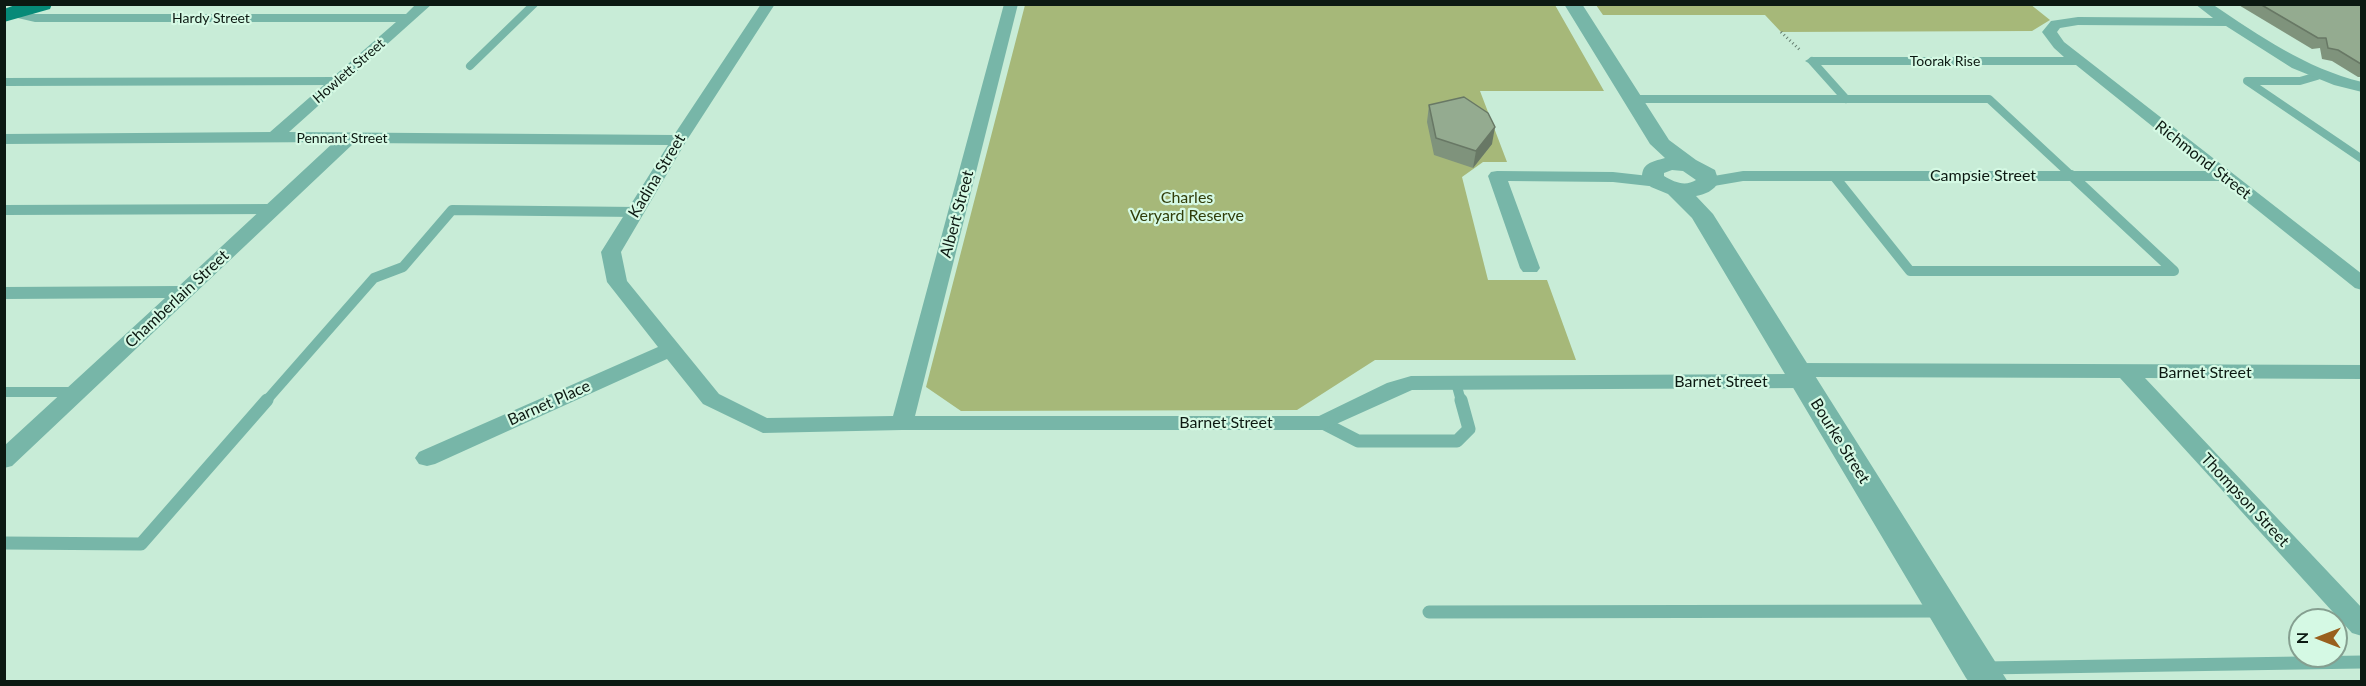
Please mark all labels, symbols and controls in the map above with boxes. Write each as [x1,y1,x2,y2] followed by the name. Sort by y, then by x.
[172,10,250,26] street label: Hardy Street
[310,35,388,107] street label: Howlett Street
[1910,53,1980,69] street label: Toorak Rise
[2151,117,2255,203] street label: Richmond Street
[296,130,388,146] street label: Pennant Street
[624,131,690,221] street label: Kadina Street
[1930,166,2036,186] street label: Campsie Street
[936,168,978,260] street label: Albert Street
[1130,188,1244,226] park label: Charles Veryard Reserve
[121,246,233,352] street label: Chamberlain Street
[2158,363,2252,383] street label: Barnet Street
[1674,372,1768,392] street label: Barnet Street
[505,376,593,430] street label: Barnet Place
[1806,395,1874,487] street label: Bourke Street
[1179,413,1273,433] street label: Barnet Street
[2197,449,2293,551] street label: Thompson Street
[2288,608,2348,668] north arrow
[2292,632,2311,644] text: N

